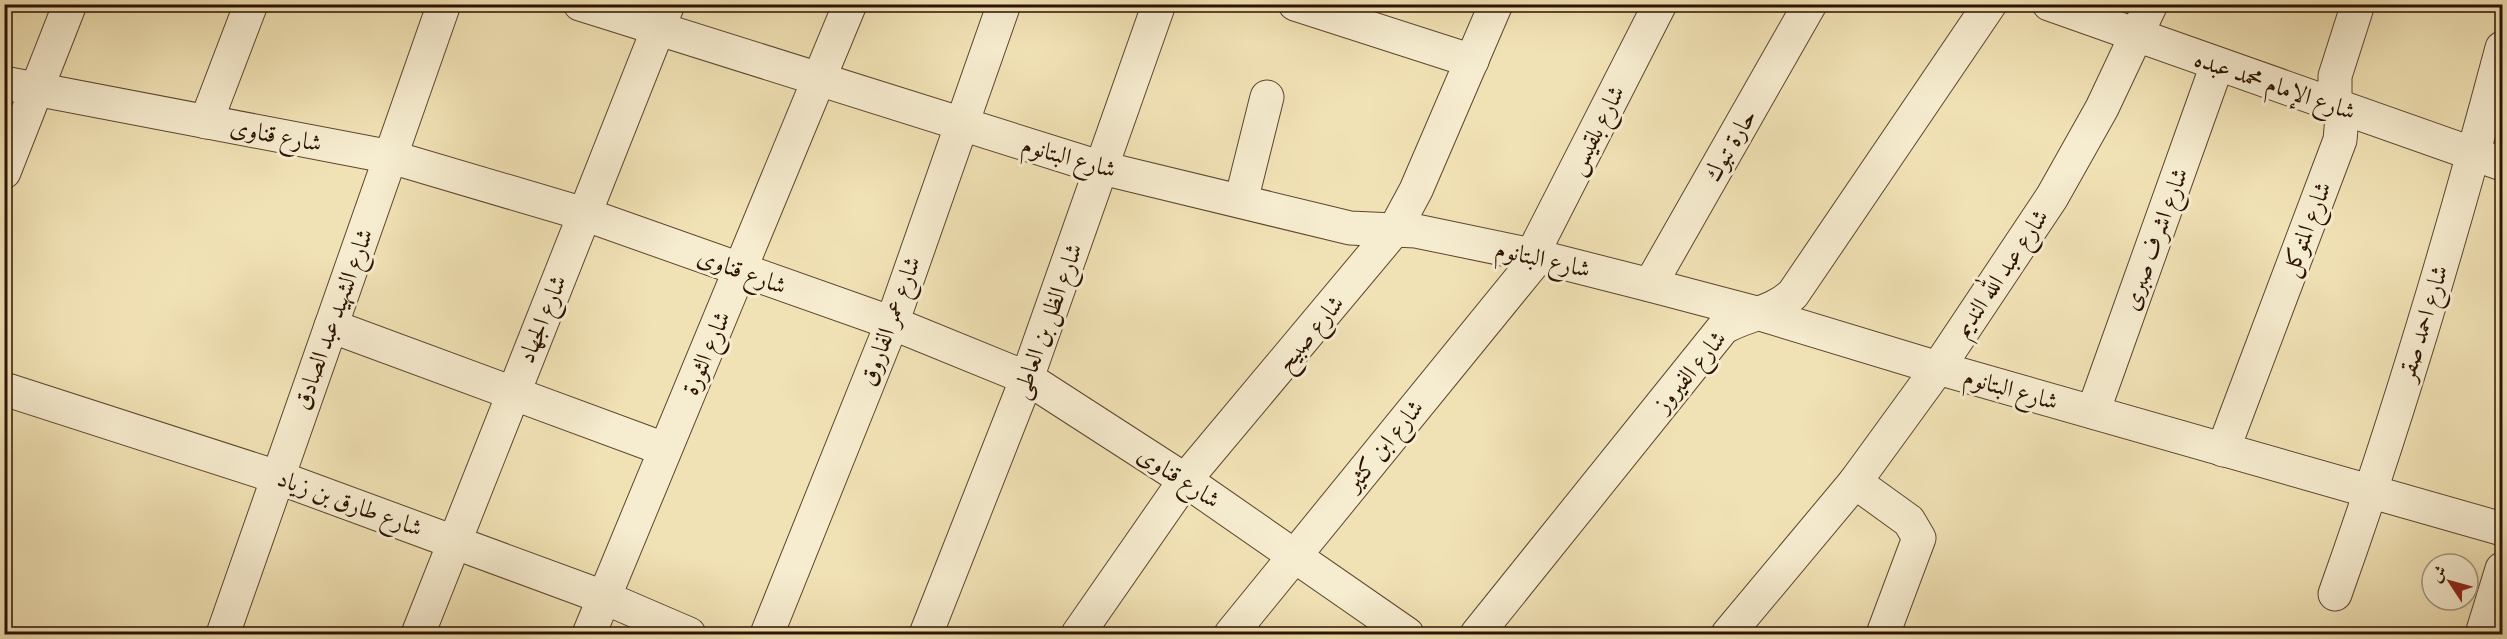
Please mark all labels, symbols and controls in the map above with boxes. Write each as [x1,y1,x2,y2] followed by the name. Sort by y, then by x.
[2188,42,2360,132] street label: شارع الإمام محمد عبده
[1560,80,1636,182] street label: شارع بلقيس
[1696,103,1764,187] street label: حارة تبوك
[227,110,325,163] street label: شارع قناوى
[1017,128,1120,191] street label: شارع البتانوم
[2114,163,2199,316] street label: شارع اشرف صبرى
[2273,177,2342,283] street label: شارع المتوكل
[1944,201,2060,346] street label: شارع عبد الله النديم
[285,224,384,415] street label: شارع الشهيد عبد الصادق
[1491,233,1594,290] street label: شارع البتانوم
[1004,239,1094,405] street label: شارع الظل بن العاطى
[692,240,791,306] street label: شارع قناوى
[852,252,932,392] street label: شارع عمر الفاروق
[2389,261,2460,389] street label: شارع احمد صقر
[510,270,578,369] street label: شارع الجهاد
[1269,288,1355,381] street label: شارع صبيح
[674,306,742,402] street label: شارع الثورة
[1645,323,1737,423] street label: شارع الفيروز
[1959,360,2062,423] street label: شارع البتانوم
[1335,393,1434,502] street label: شارع ابن كثير
[1129,438,1227,519] street label: شارع قناوى
[272,462,427,548] street label: شارع طارق بن زياد
[2420,552,2480,612] north arrow
[2425,561,2452,587] text: ش

